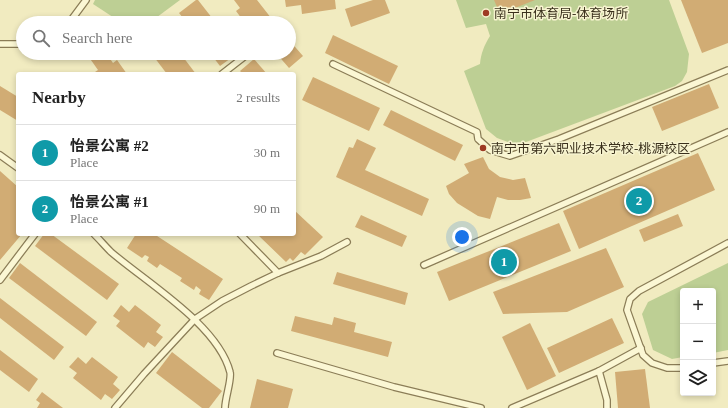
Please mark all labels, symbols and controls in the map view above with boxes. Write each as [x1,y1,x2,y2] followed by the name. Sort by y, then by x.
[494,6,628,21] place label: 南宁市体育局-体育场所
[481,8,491,18] marker: 南宁市体育局-体育场所
[16,16,296,60] search box
[30,27,52,49] icon: search
[62,30,132,46] text: Search here
[32,88,86,107] text: Nearby
[236,90,280,105] text: 2 results
[70,138,149,154] text: 怡景公寓 #2
[491,141,690,156] place label: 南宁市第六职业技术学校-桃源校区
[478,143,488,153] marker: 南宁市第六职业技术学校-桃源校区
[42,145,48,160] text: 1
[254,145,280,160] text: 30 m
[70,155,98,170] text: Place
[626,186,652,216] pin: 2
[70,194,149,210] text: 怡景公寓 #1
[42,201,48,216] text: 2
[254,201,280,216] text: 90 m
[70,211,98,226] text: Place
[452,227,472,247] your location
[491,247,517,277] pin: 1
[680,288,716,396] map controls
[680,288,716,324] button: +
[680,324,716,360] button: −
[680,360,716,396] button: layers

